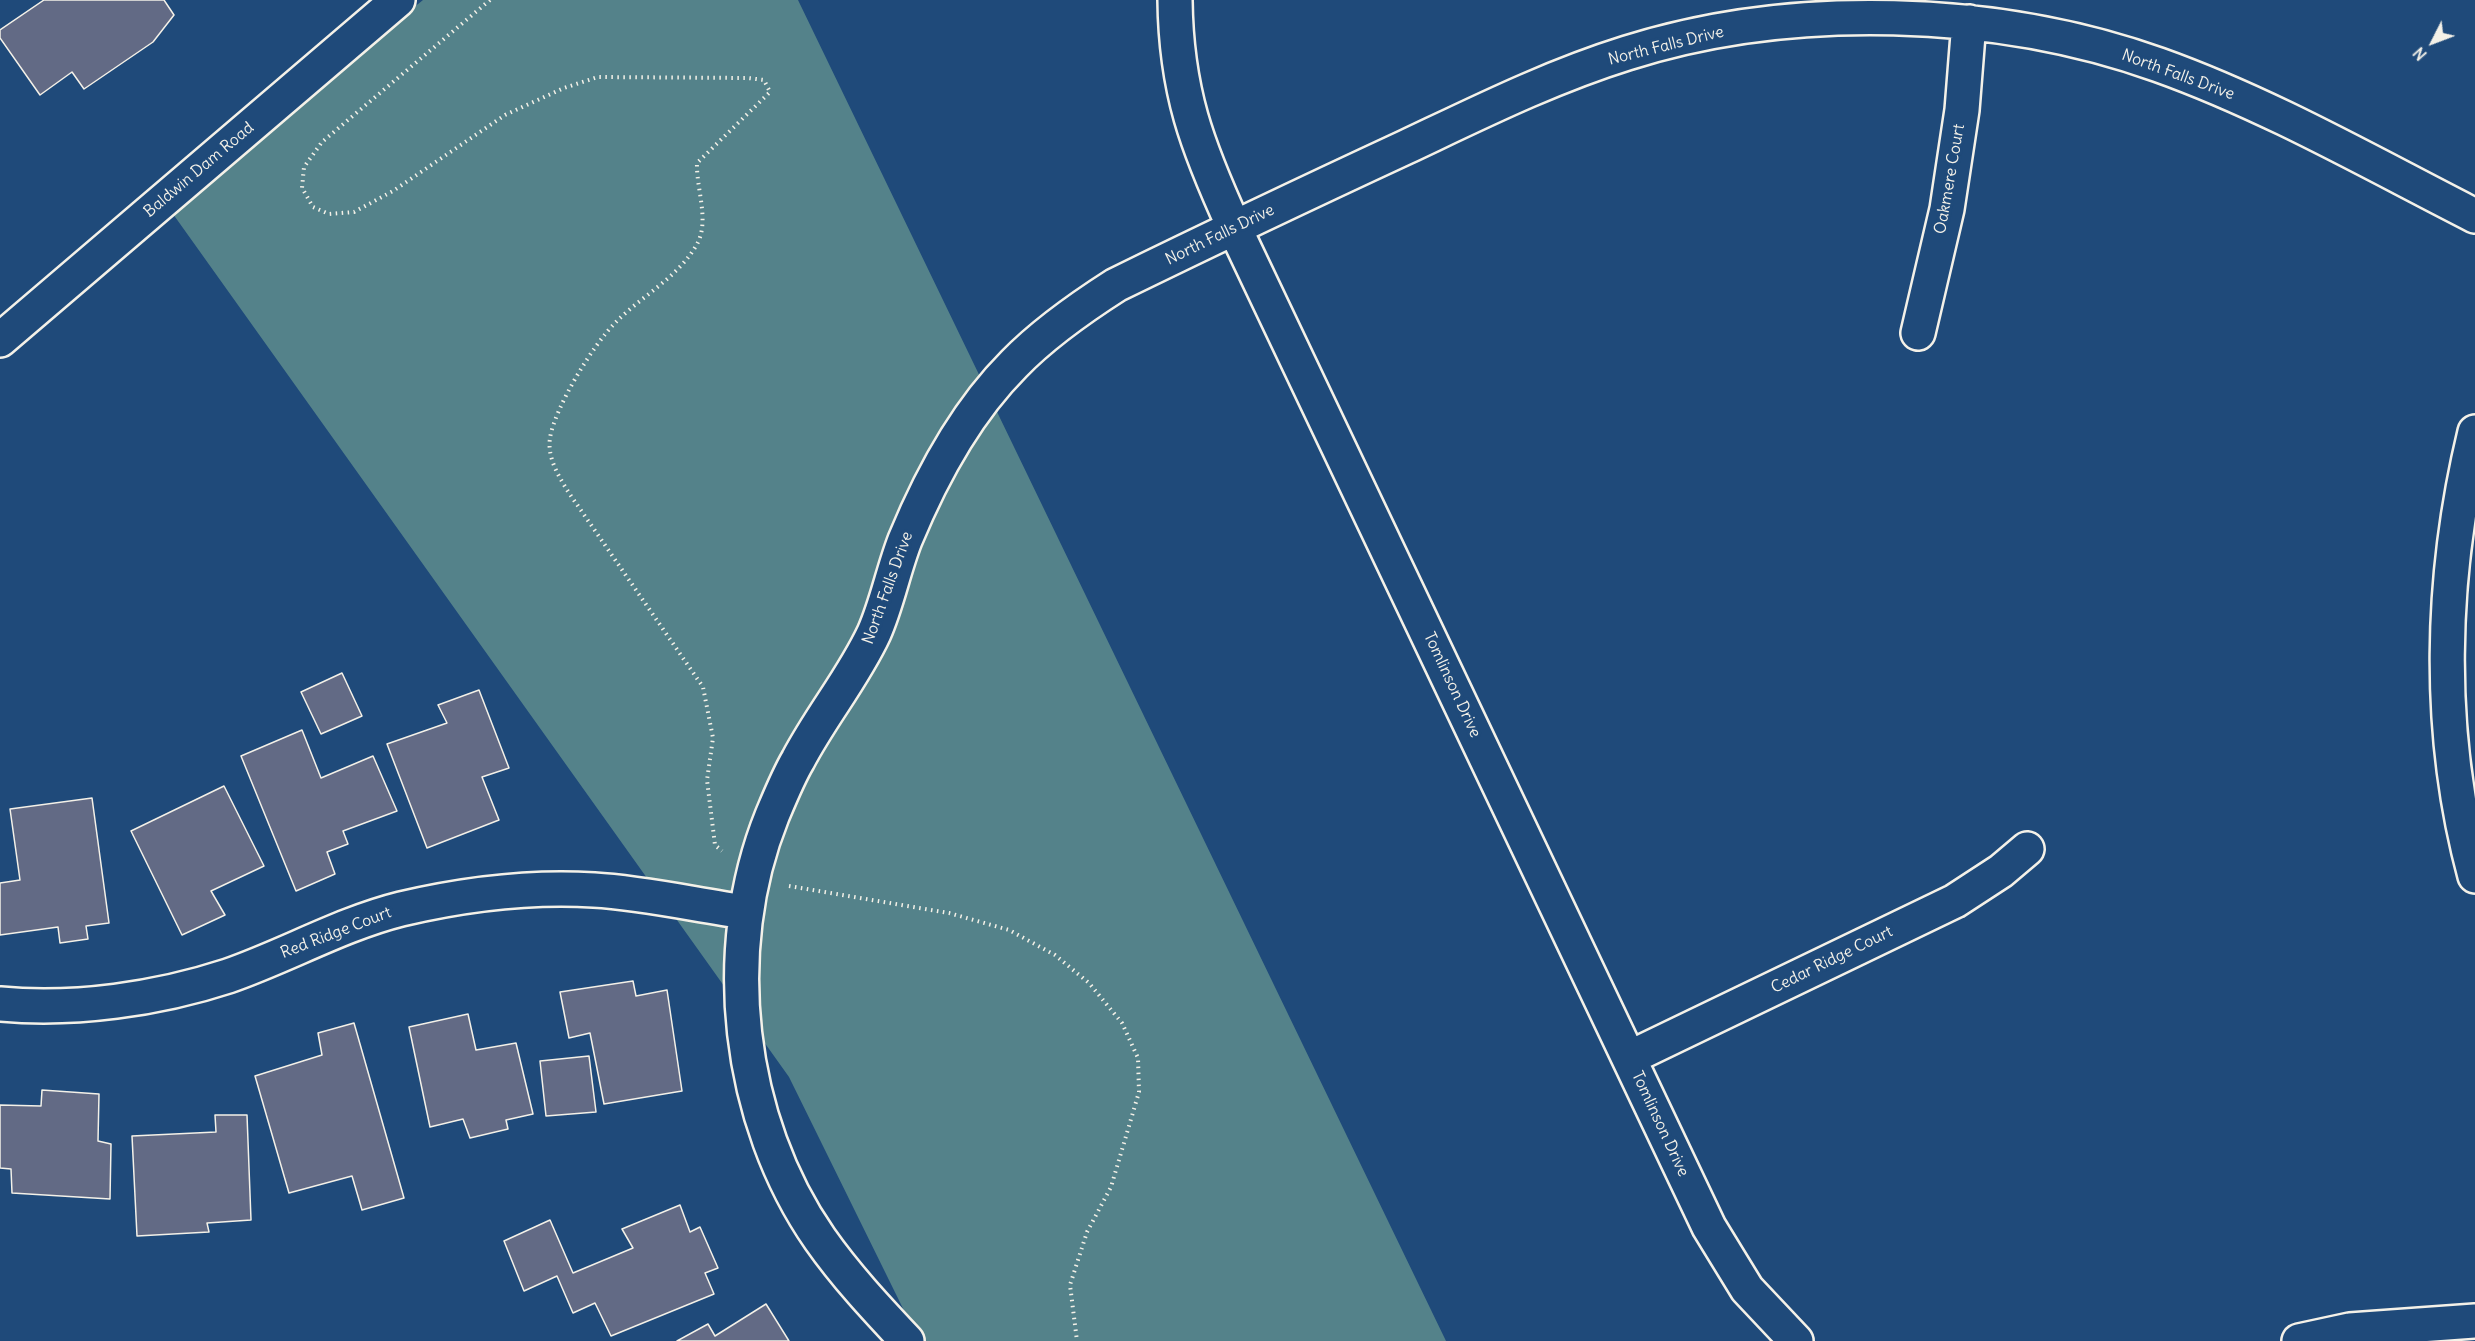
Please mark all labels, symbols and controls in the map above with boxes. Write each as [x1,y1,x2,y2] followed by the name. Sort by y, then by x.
[2403,12,2463,72] north arrow
[1606,22,1726,70] street label: North Falls Drive
[2408,43,2431,65] text: N
[2119,46,2237,104] street label: North Falls Drive
[140,118,258,222] street label: Baldwin Dam Road
[1931,122,1969,236] street label: Oakmere Court
[1163,200,1277,270] street label: North Falls Drive
[859,529,917,647] street label: North Falls Drive
[1419,629,1485,741] street label: Tomlinson Drive
[278,903,394,963] street label: Red Ridge Court
[1768,922,1896,998] street label: Cedar Ridge Court
[1627,1068,1693,1180] street label: Tomlinson Drive

